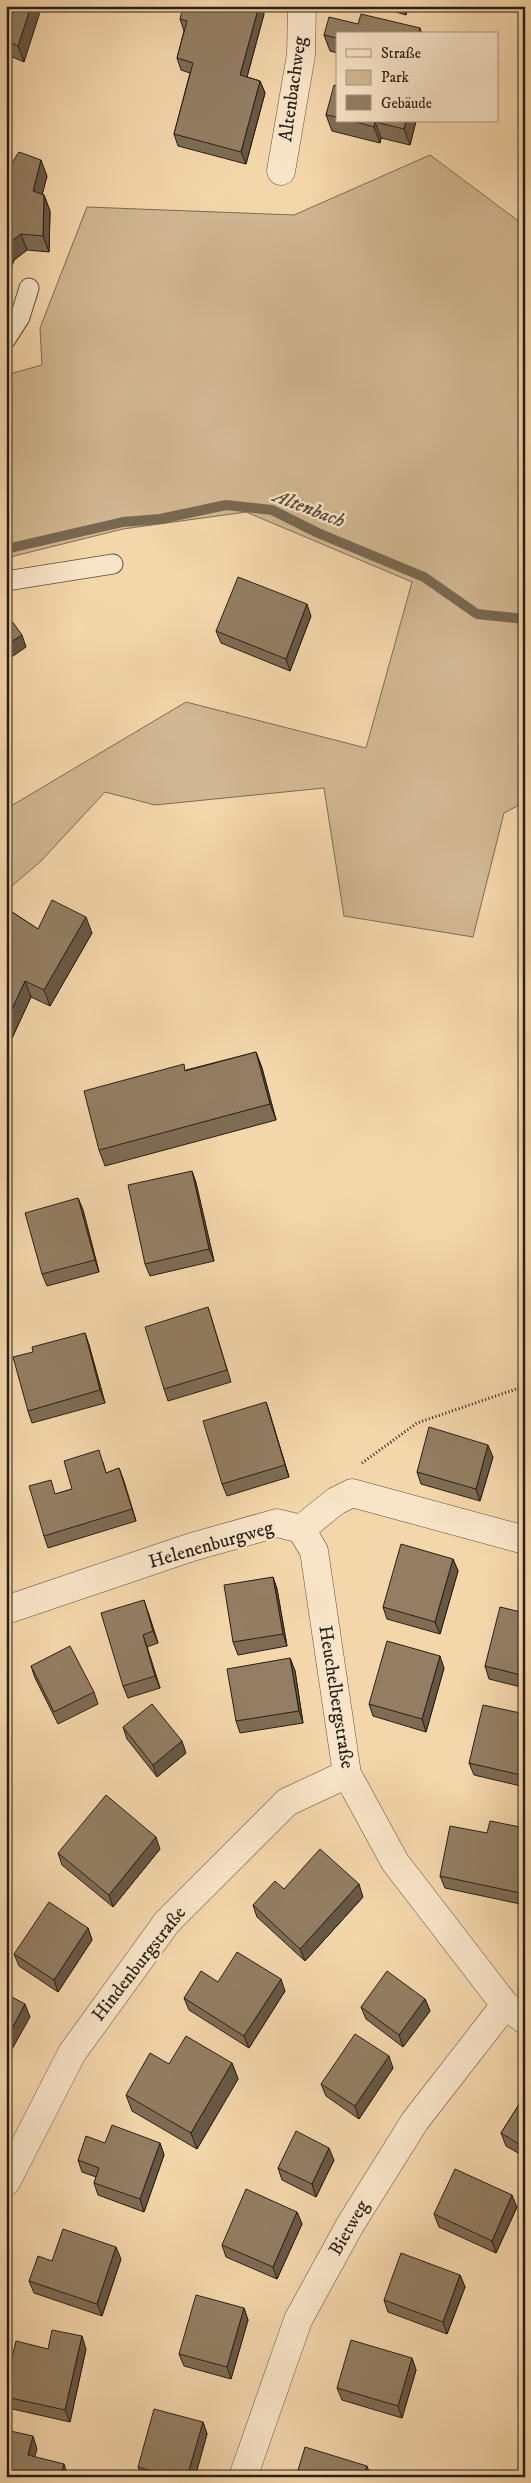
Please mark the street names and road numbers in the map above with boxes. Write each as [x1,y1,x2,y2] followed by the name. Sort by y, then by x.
[274,34,312,143] street label: Altenbachweg
[146,1516,277,1574] street label: Helenenburgweg
[313,1624,359,1770] street label: Heuchelbergstraße
[87,1902,191,2026] street label: Hindenburgstraße
[324,2196,374,2260] street label: Bietweg

